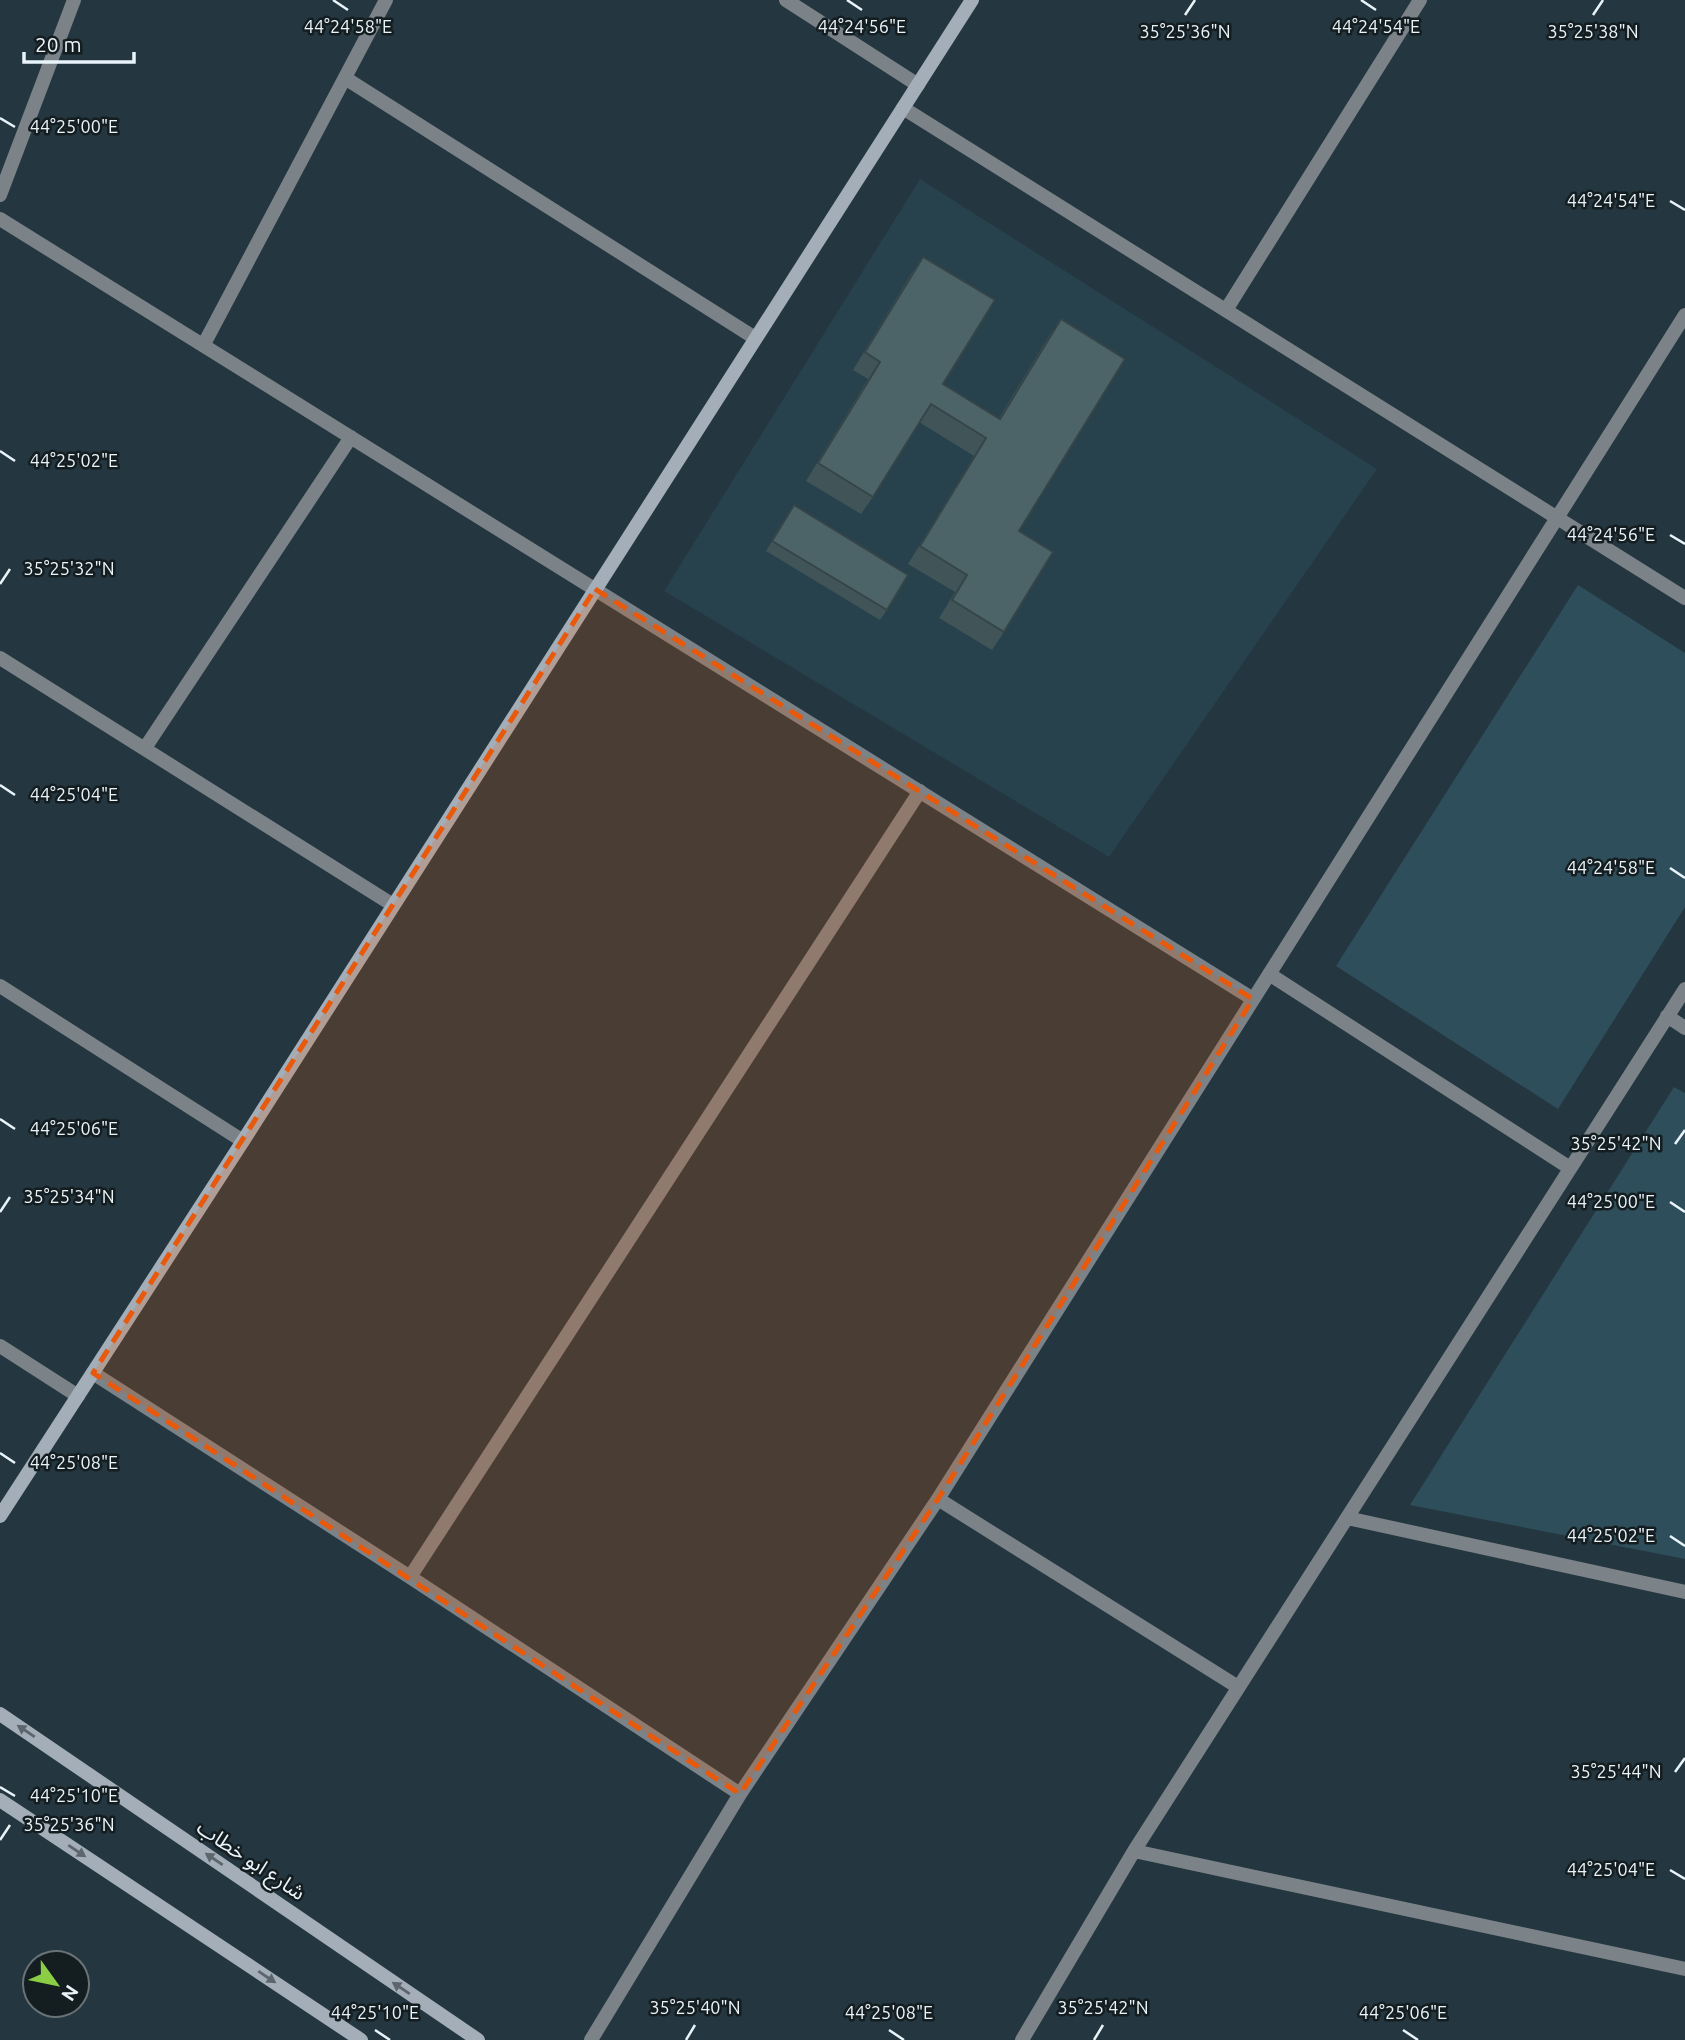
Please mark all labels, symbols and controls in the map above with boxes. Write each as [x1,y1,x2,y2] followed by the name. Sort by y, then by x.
[304,16,392,36] text: 44°24'58"E
[818,16,906,36] text: 44°24'56"E
[1332,16,1420,36] text: 44°24'54"E
[24,21,135,65] scale bar
[1139,21,1231,41] text: 35°25'36"N
[1547,21,1639,41] text: 35°25'38"N
[35,32,82,56] text: 20 m
[30,116,118,136] text: 44°25'00"E
[1567,190,1655,210] text: 44°24'54"E
[30,450,118,470] text: 44°25'02"E
[1567,524,1655,544] text: 44°24'56"E
[23,558,115,578] text: 35°25'32"N
[30,784,118,804] text: 44°25'04"E
[1567,857,1655,877] text: 44°24'58"E
[30,1118,118,1138] text: 44°25'06"E
[1570,1133,1662,1153] text: 35°25'42"N
[23,1186,115,1206] text: 35°25'34"N
[1567,1191,1655,1211] text: 44°25'00"E
[30,1452,118,1472] text: 44°25'08"E
[1567,1525,1655,1545] text: 44°25'02"E
[16,1725,35,1738] one-way arrow
[1570,1761,1662,1781] text: 35°25'44"N
[30,1785,118,1805] text: 44°25'10"E
[23,1814,115,1834] text: 35°25'36"N
[191,1814,310,1907] street label: شارع ابو خطاب
[68,1844,86,1858] one-way arrow
[204,1853,223,1866] one-way arrow
[1567,1859,1655,1879] text: 44°25'04"E
[21,1949,91,2019] north arrow
[257,1970,276,1983] one-way arrow
[57,1981,83,2005] text: N
[392,1982,411,1995] one-way arrow
[649,1997,741,2017] text: 35°25'40"N
[1057,1997,1149,2017] text: 35°25'42"N
[331,2002,419,2022] text: 44°25'10"E
[845,2002,933,2022] text: 44°25'08"E
[1359,2002,1447,2022] text: 44°25'06"E

